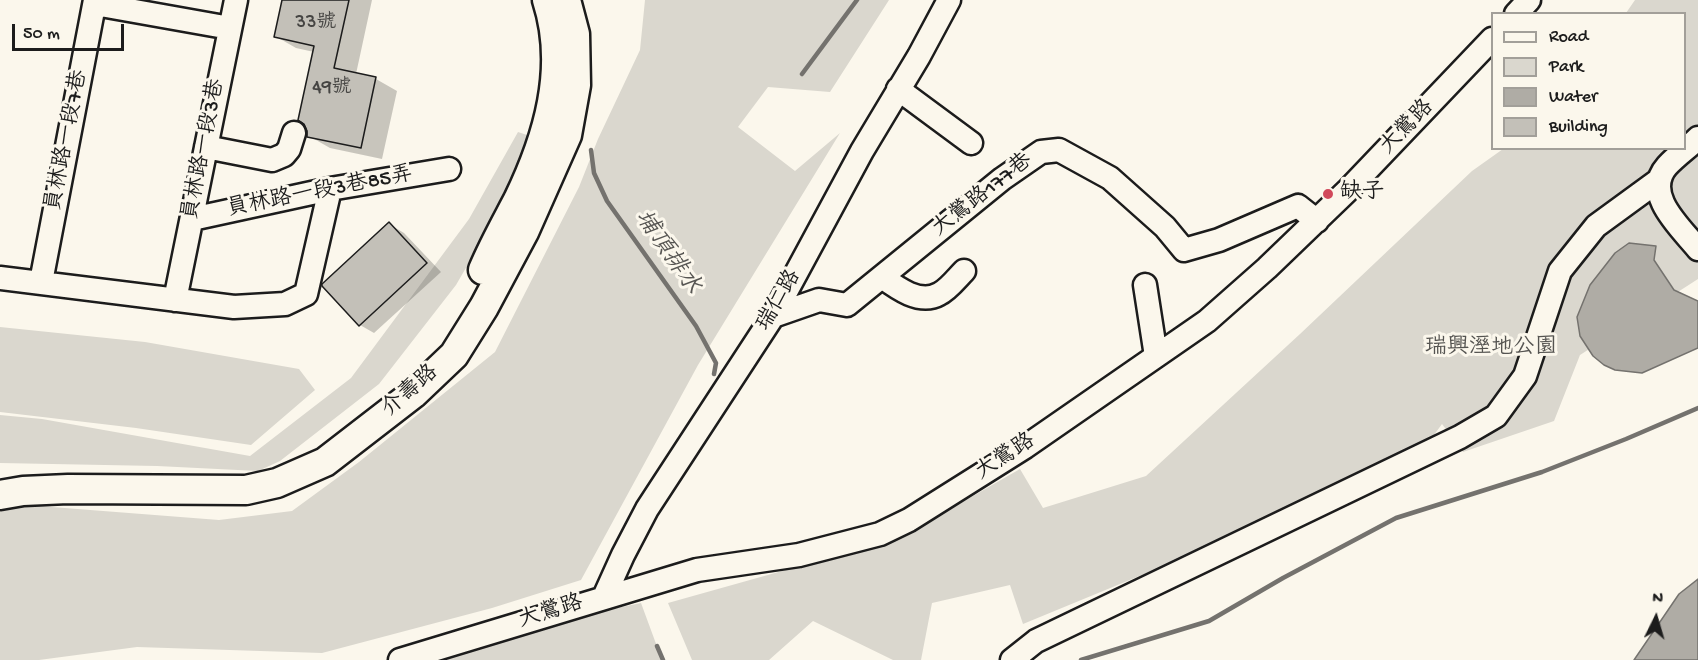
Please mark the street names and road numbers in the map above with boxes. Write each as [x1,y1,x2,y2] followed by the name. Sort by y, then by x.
[41,68,95,214] street label: 員林路一段7巷
[178,77,232,223] street label: 員林路一段3巷
[1376,95,1440,161] street label: 大鶯路
[928,149,1038,243] street label: 大鶯路177巷
[225,162,415,224] street label: 員林路一段3巷85弄
[752,266,808,336] street label: 瑞仁路
[377,360,445,424] street label: 介壽路
[971,429,1041,487] street label: 大鶯路
[516,591,586,635] street label: 大鶯路

